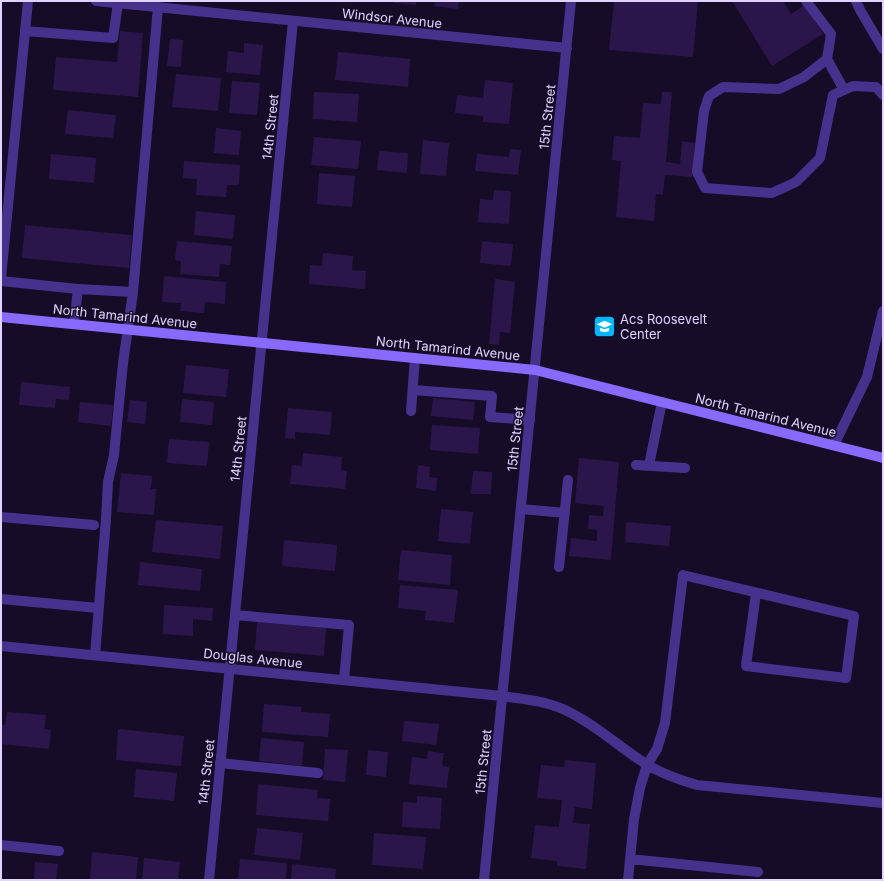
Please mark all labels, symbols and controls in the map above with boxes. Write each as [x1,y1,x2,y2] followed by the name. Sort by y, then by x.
[341,5,443,31] street label: Windsor Avenue
[536,84,558,150] street label: 15th Street
[259,93,281,161] street label: 14th Street
[52,300,198,332] street label: North Tamarind Avenue
[620,311,707,342] place label: Acs Roosevelt Center
[591,313,617,339] school or university icon: Acs Roosevelt Center
[375,332,521,364] street label: North Tamarind Avenue
[694,390,838,440] street label: North Tamarind Avenue
[504,406,526,472] street label: 15th Street
[227,415,249,483] street label: 14th Street
[203,645,303,671] street label: Douglas Avenue
[472,729,494,795] street label: 15th Street
[195,738,217,806] street label: 14th Street

